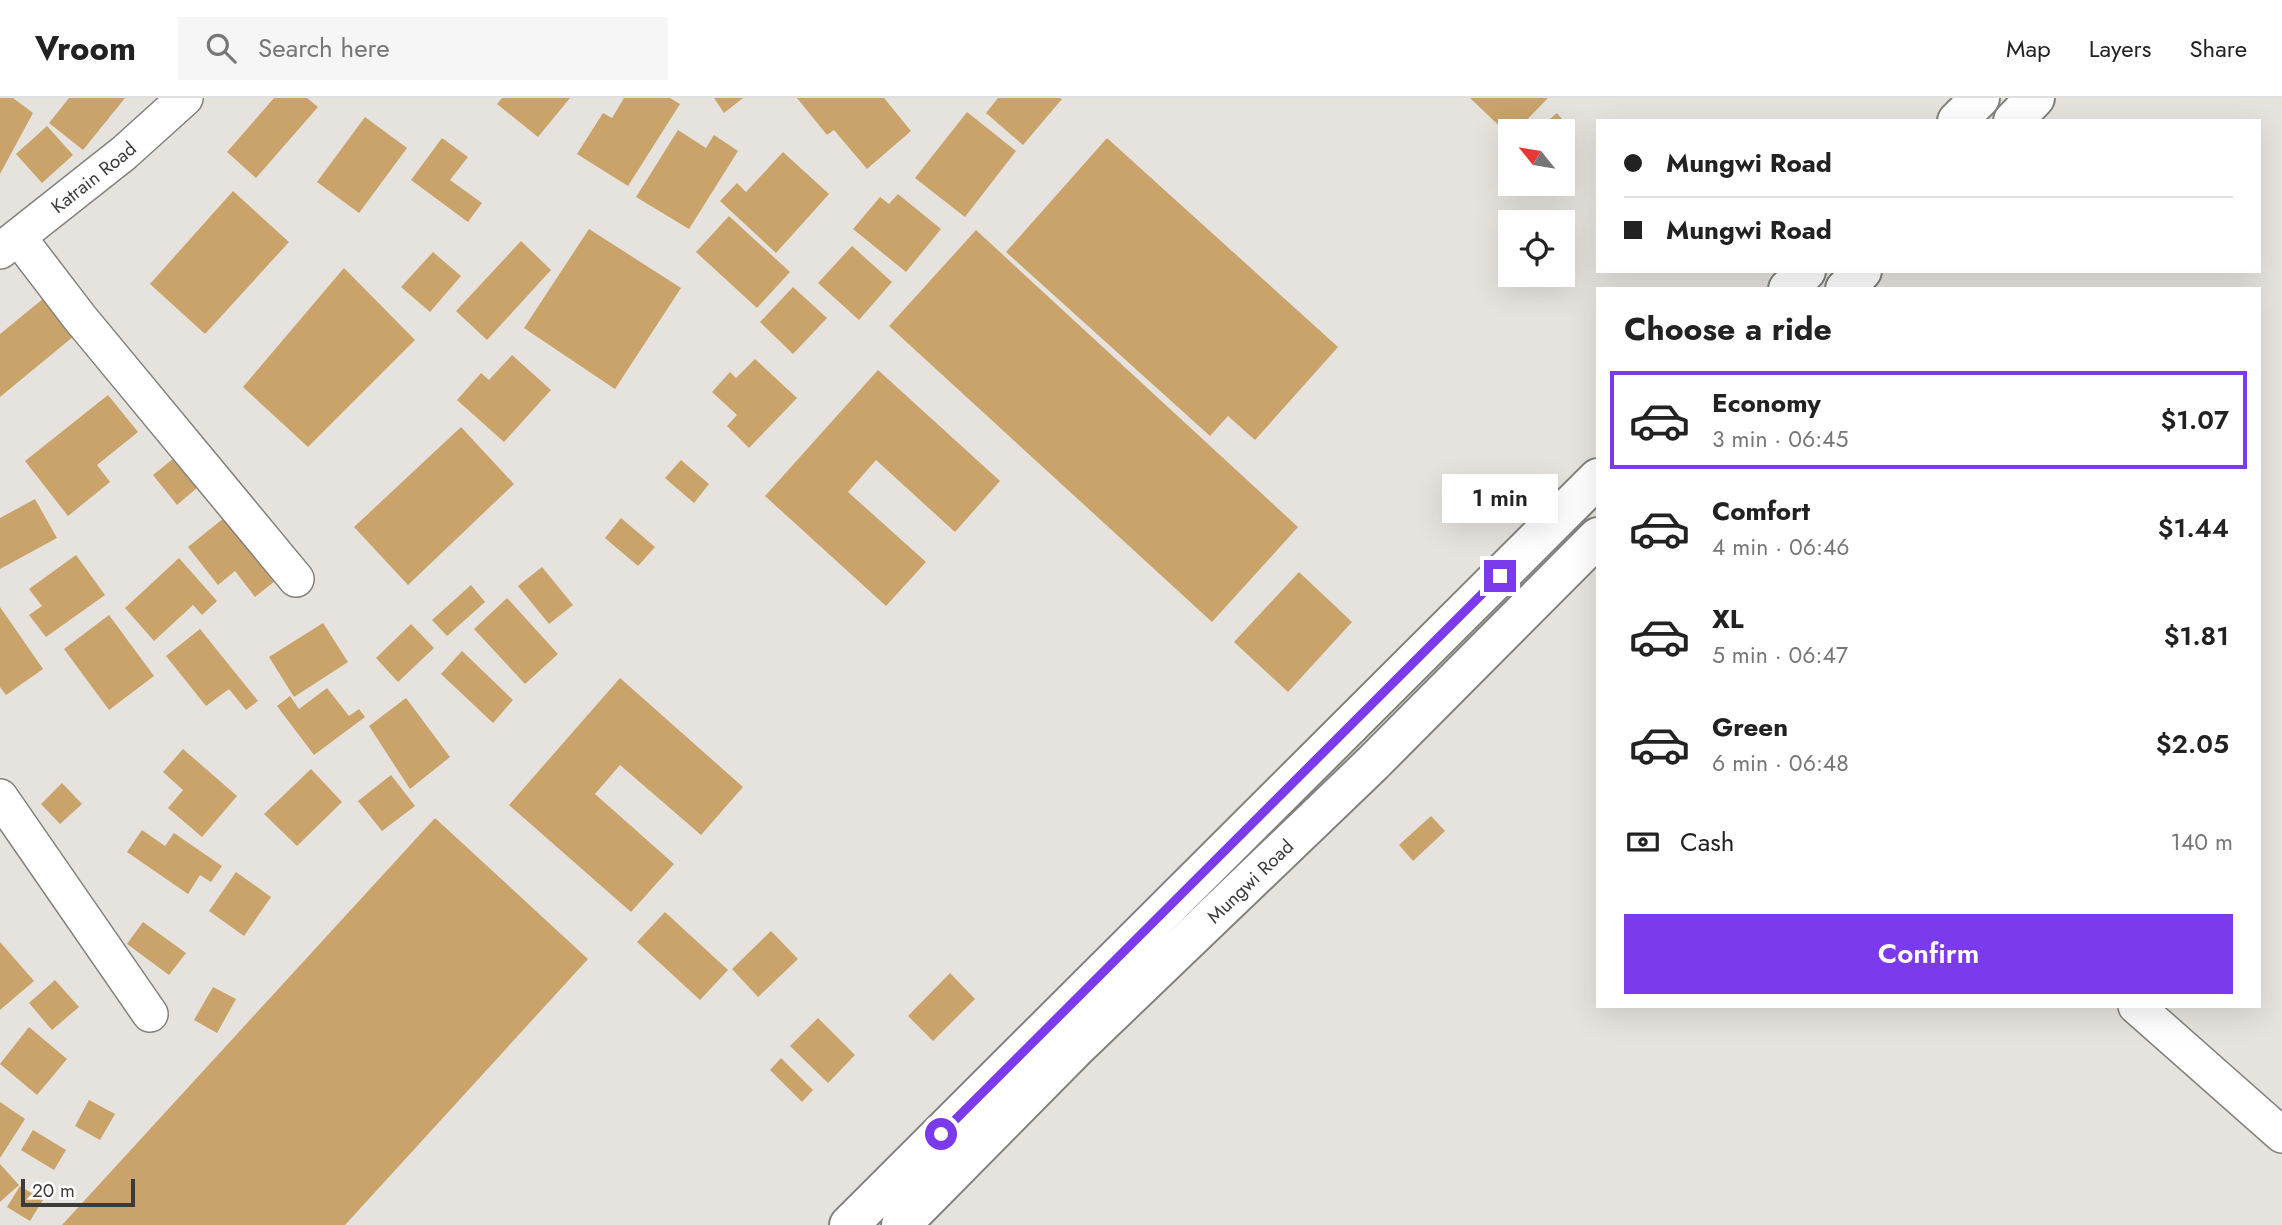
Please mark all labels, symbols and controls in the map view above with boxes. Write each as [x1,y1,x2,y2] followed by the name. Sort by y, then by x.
[178,17,668,80] search box
[35,25,136,72] text: Vroom
[202,29,240,67] icon: search
[258,29,390,67] text: Search here
[2006,31,2051,66] text: Map
[2089,31,2151,66] text: Layers
[2189,31,2247,66] text: Share
[1498,119,1575,196] north arrow
[1498,119,1575,287] map controls
[45,135,142,220] street label: Katrain Road
[1666,144,1832,182] text: Mungwi Road
[1498,210,1575,287] button: locate
[1666,211,1832,249] text: Mungwi Road
[1624,306,1832,352] text: Choose a ride
[1712,384,1821,422] text: Economy
[1628,389,1691,452] icon: car
[2160,401,2229,439] text: $1.07
[1712,422,1848,456] text: 3 min · 06:45
[1442,475,1558,524] callout: 1 min
[1472,481,1528,515] text: 1 min
[1712,492,1810,530] text: Comfort
[1628,497,1691,560] icon: car
[2158,509,2229,547] text: $1.44
[1712,530,1850,564] text: 4 min · 06:46
[1484,560,1516,592] route end
[1712,600,1744,638] text: XL
[1628,605,1691,668] icon: car
[2164,617,2229,655] text: $1.81
[1712,638,1848,672] text: 5 min · 06:47
[1712,708,1788,746] text: Green
[1628,713,1691,776] icon: car
[2156,725,2229,763] text: $2.05
[1712,746,1849,780] text: 6 min · 06:48
[1624,823,1662,861] icon: cash
[1680,823,1734,861] text: Cash
[2171,825,2233,859] text: 140 m
[1201,833,1300,930] street label: Mungwi Road
[1624,914,2233,994] button: Confirm
[925,1118,957,1150] route start
[21,1176,135,1208] scale bar
[32,1177,75,1204] text: 20 m

